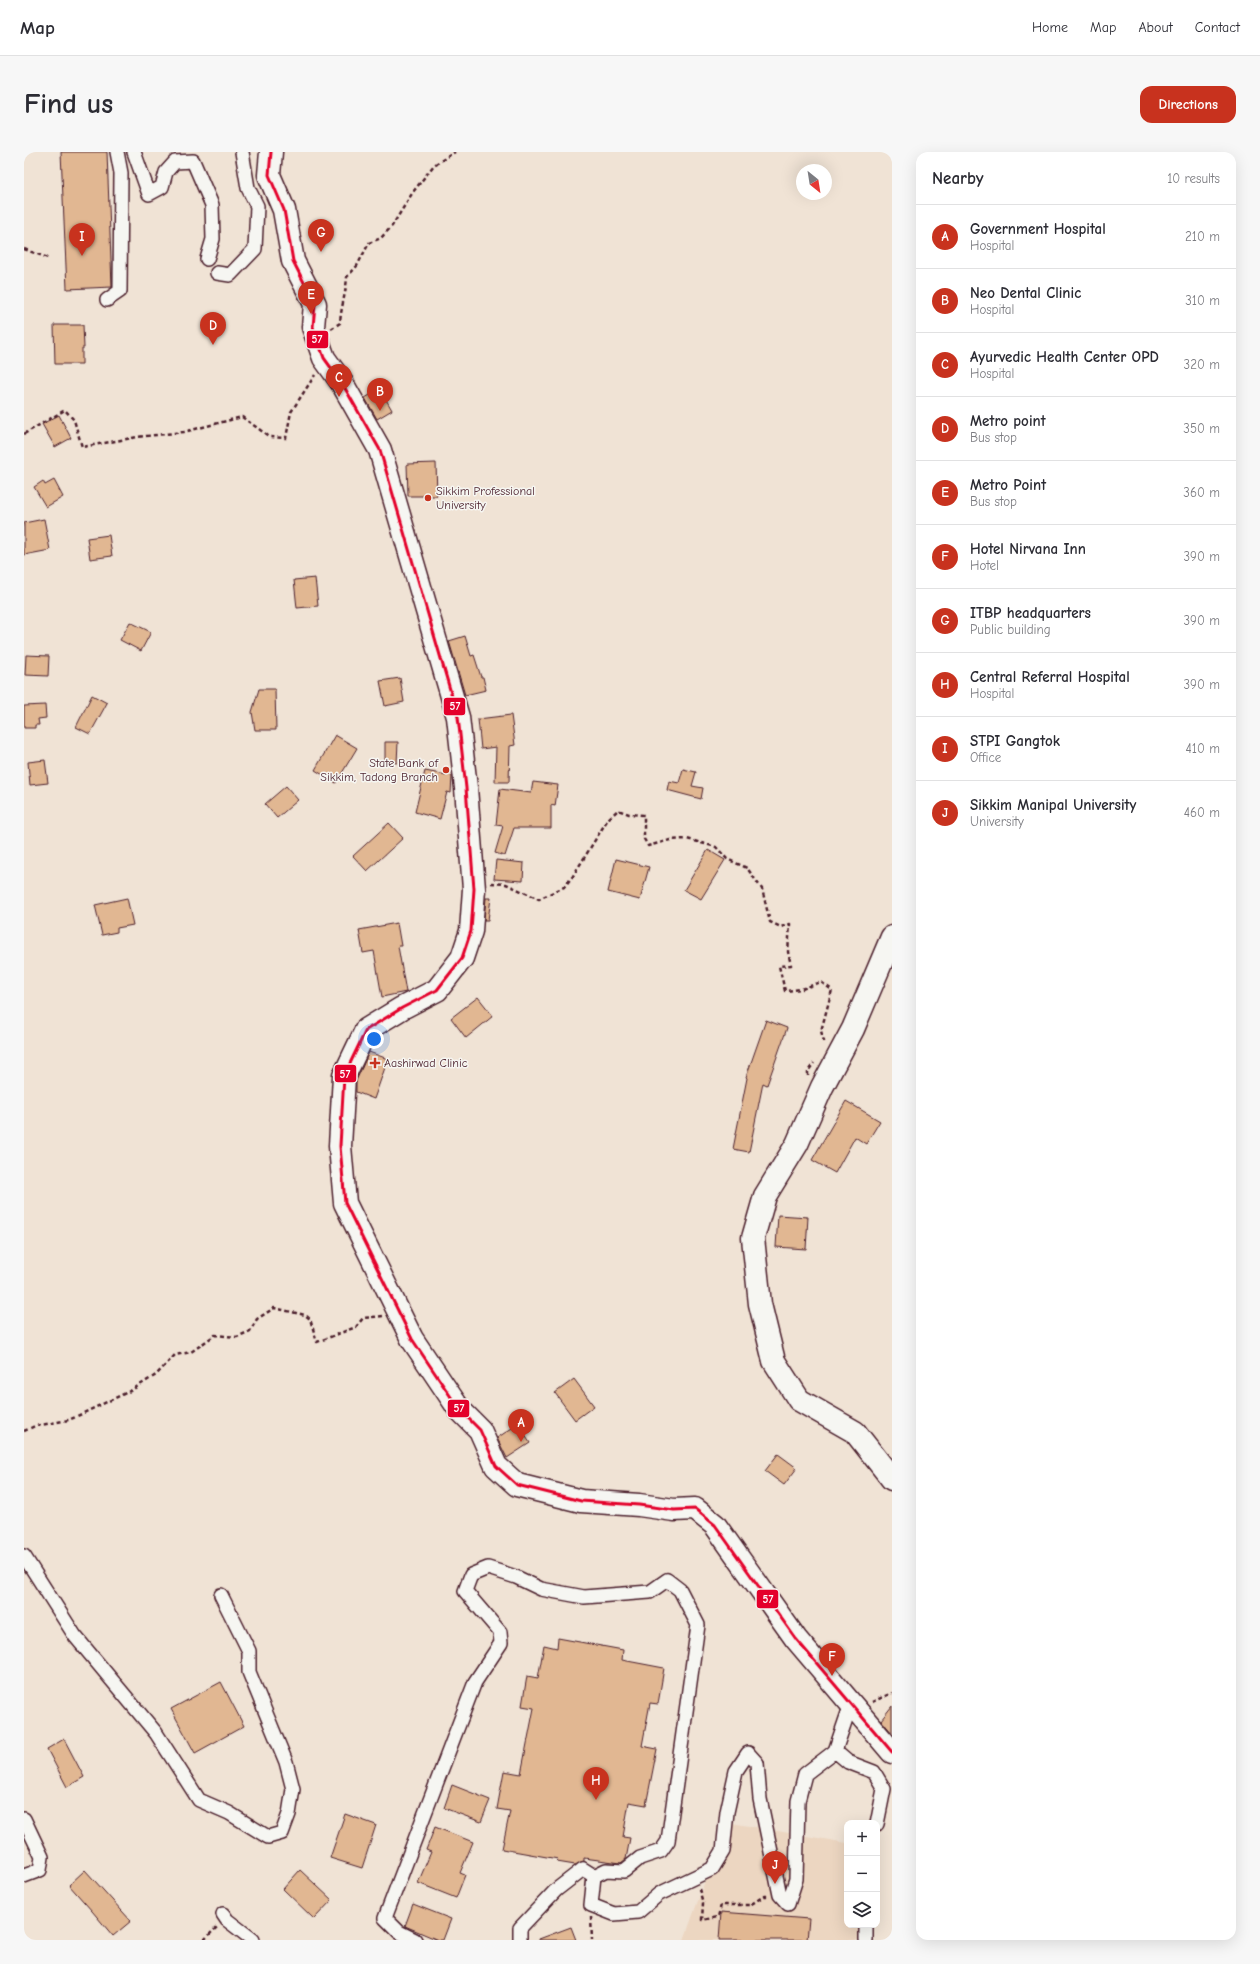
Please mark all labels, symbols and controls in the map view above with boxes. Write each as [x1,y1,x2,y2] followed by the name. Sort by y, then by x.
[20,17,55,39] text: Map
[1032,19,1068,36] text: Home
[1090,19,1116,36] text: Map
[1138,19,1173,36] text: About
[1195,19,1240,36] text: Contact
[1140,86,1236,123] button: Directions
[24,88,113,120] text: Find us
[796,164,832,200] north arrow
[932,169,983,188] text: Nearby
[1167,171,1220,186] text: 10 results
[308,219,334,252] pin: G
[970,220,1106,238] text: Government Hospital
[69,223,95,256] pin: I
[941,229,949,244] text: A
[1185,229,1220,244] text: 210 m
[970,238,1014,253] text: Hospital
[298,281,324,314] pin: E
[970,284,1081,302] text: Neo Dental Clinic
[941,293,949,308] text: B
[1185,293,1220,308] text: 310 m
[970,302,1014,317] text: Hospital
[200,312,226,345] pin: D
[306,330,329,349] line badge: 57
[312,333,322,346] text: 57
[970,348,1159,366] text: Ayurvedic Health Center OPD
[941,357,949,372] text: C
[1184,357,1220,372] text: 320 m
[326,364,352,397] pin: C
[970,366,1014,381] text: Hospital
[367,378,393,411] pin: B
[970,412,1046,430] text: Metro point
[941,421,949,436] text: D
[1183,421,1220,436] text: 350 m
[970,430,1017,445] text: Bus stop
[970,476,1046,494] text: Metro Point
[436,484,535,512] place label: Sikkim Professional University
[941,485,949,500] text: E
[1183,485,1220,500] text: 360 m
[423,493,433,503] marker: Sikkim Professional University
[970,494,1017,509] text: Bus stop
[970,540,1086,558] text: Hotel Nirvana Inn
[941,549,949,564] text: F
[1184,549,1220,564] text: 390 m
[970,558,999,573] text: Hotel
[970,604,1091,622] text: ITBP headquarters
[940,613,950,628] text: G
[1184,613,1220,628] text: 390 m
[970,622,1051,637] text: Public building
[970,668,1130,686] text: Central Referral Hospital
[940,677,950,692] text: H
[1184,677,1220,692] text: 390 m
[970,686,1014,701] text: Hospital
[443,697,466,716] line badge: 57
[450,700,460,713] text: 57
[970,732,1060,750] text: STPI Gangtok
[942,741,948,756] text: I
[1186,741,1220,756] text: 410 m
[970,750,1001,765] text: Office
[320,756,439,784] place label: State Bank of Sikkim, Tadong Branch
[441,765,451,775] marker: State Bank of Sikkim, Tadong Branch
[970,796,1136,814] text: Sikkim Manipal University
[942,805,948,820] text: J
[1184,805,1220,820] text: 460 m
[970,814,1024,829] text: University
[364,1029,384,1049] your location
[384,1056,468,1070] place label: Aashirwad Clinic
[369,1057,381,1069] marker: Aashirwad Clinic
[334,1064,357,1083] line badge: 57
[340,1068,350,1081] text: 57
[447,1399,470,1418] line badge: 57
[454,1402,464,1415] text: 57
[508,1409,534,1442] pin: A
[756,1589,779,1609] line badge: 57
[763,1593,773,1606] text: 57
[819,1643,845,1676] pin: F
[583,1767,609,1800] pin: H
[844,1820,880,1928] map controls
[844,1820,880,1856] button: +
[762,1851,788,1884] pin: J
[844,1856,880,1892] button: −
[844,1892,880,1928] button: layers

